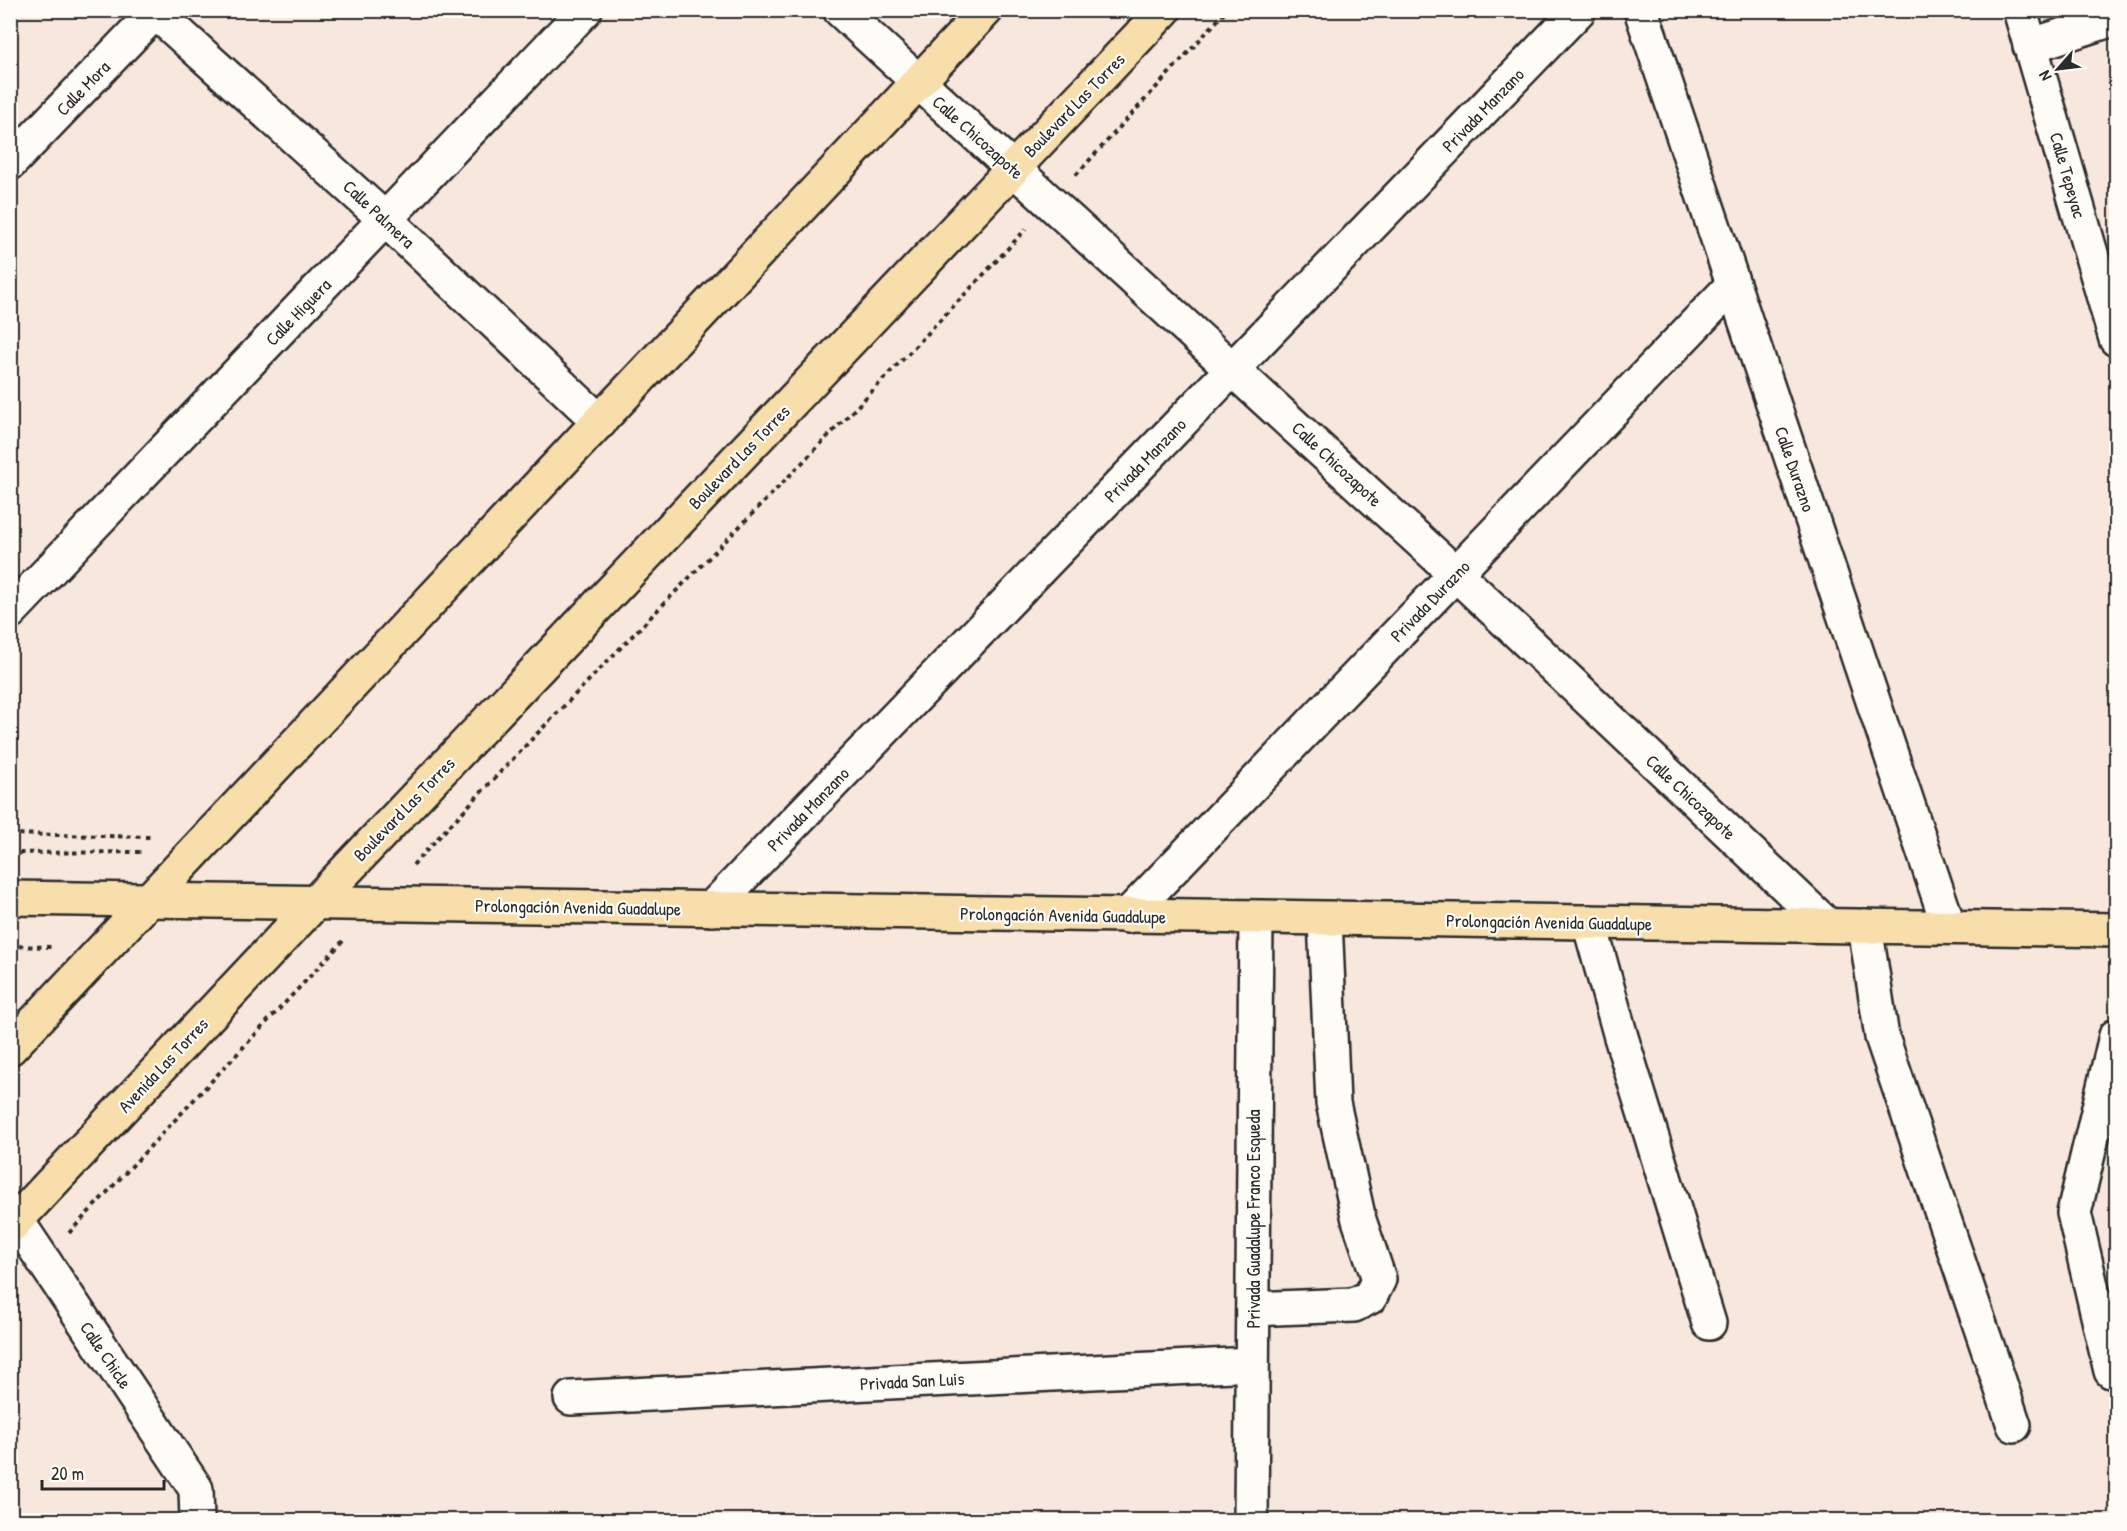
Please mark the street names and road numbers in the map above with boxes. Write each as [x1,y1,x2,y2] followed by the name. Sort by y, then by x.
[1018,47,1130,163] street label: Boulevard Las Torres
[50,55,116,121] street label: Calle Mora
[1436,62,1530,158] street label: Privada Manzano
[927,89,1029,185] street label: Calle Chicozapote
[2044,129,2092,221] street label: Calle Tepeyac
[338,174,420,254] street label: Calle Palmera
[260,273,336,351] street label: Calle Higuera
[683,399,795,515] street label: Boulevard Las Torres
[1098,412,1192,508] street label: Privada Manzano
[1287,416,1387,512] street label: Calle Chicozapote
[1769,423,1821,515] street label: Calle Durazno
[1385,555,1475,647] street label: Privada Durazno
[1641,749,1741,845] street label: Calle Chicozapote
[348,751,460,867] street label: Boulevard Las Torres
[761,761,855,857] street label: Privada Manzano
[475,893,681,921] street label: Prolongación Avenida Guadalupe
[960,901,1166,929] street label: Prolongación Avenida Guadalupe
[1446,908,1652,936] street label: Prolongación Avenida Guadalupe
[112,1012,214,1118] street label: Avenida Las Torres
[1241,1110,1266,1328] street label: Privada Guadalupe Franco Esqueda
[74,1316,138,1394] street label: Calle Chicle
[859,1366,965,1396] street label: Privada San Luis

